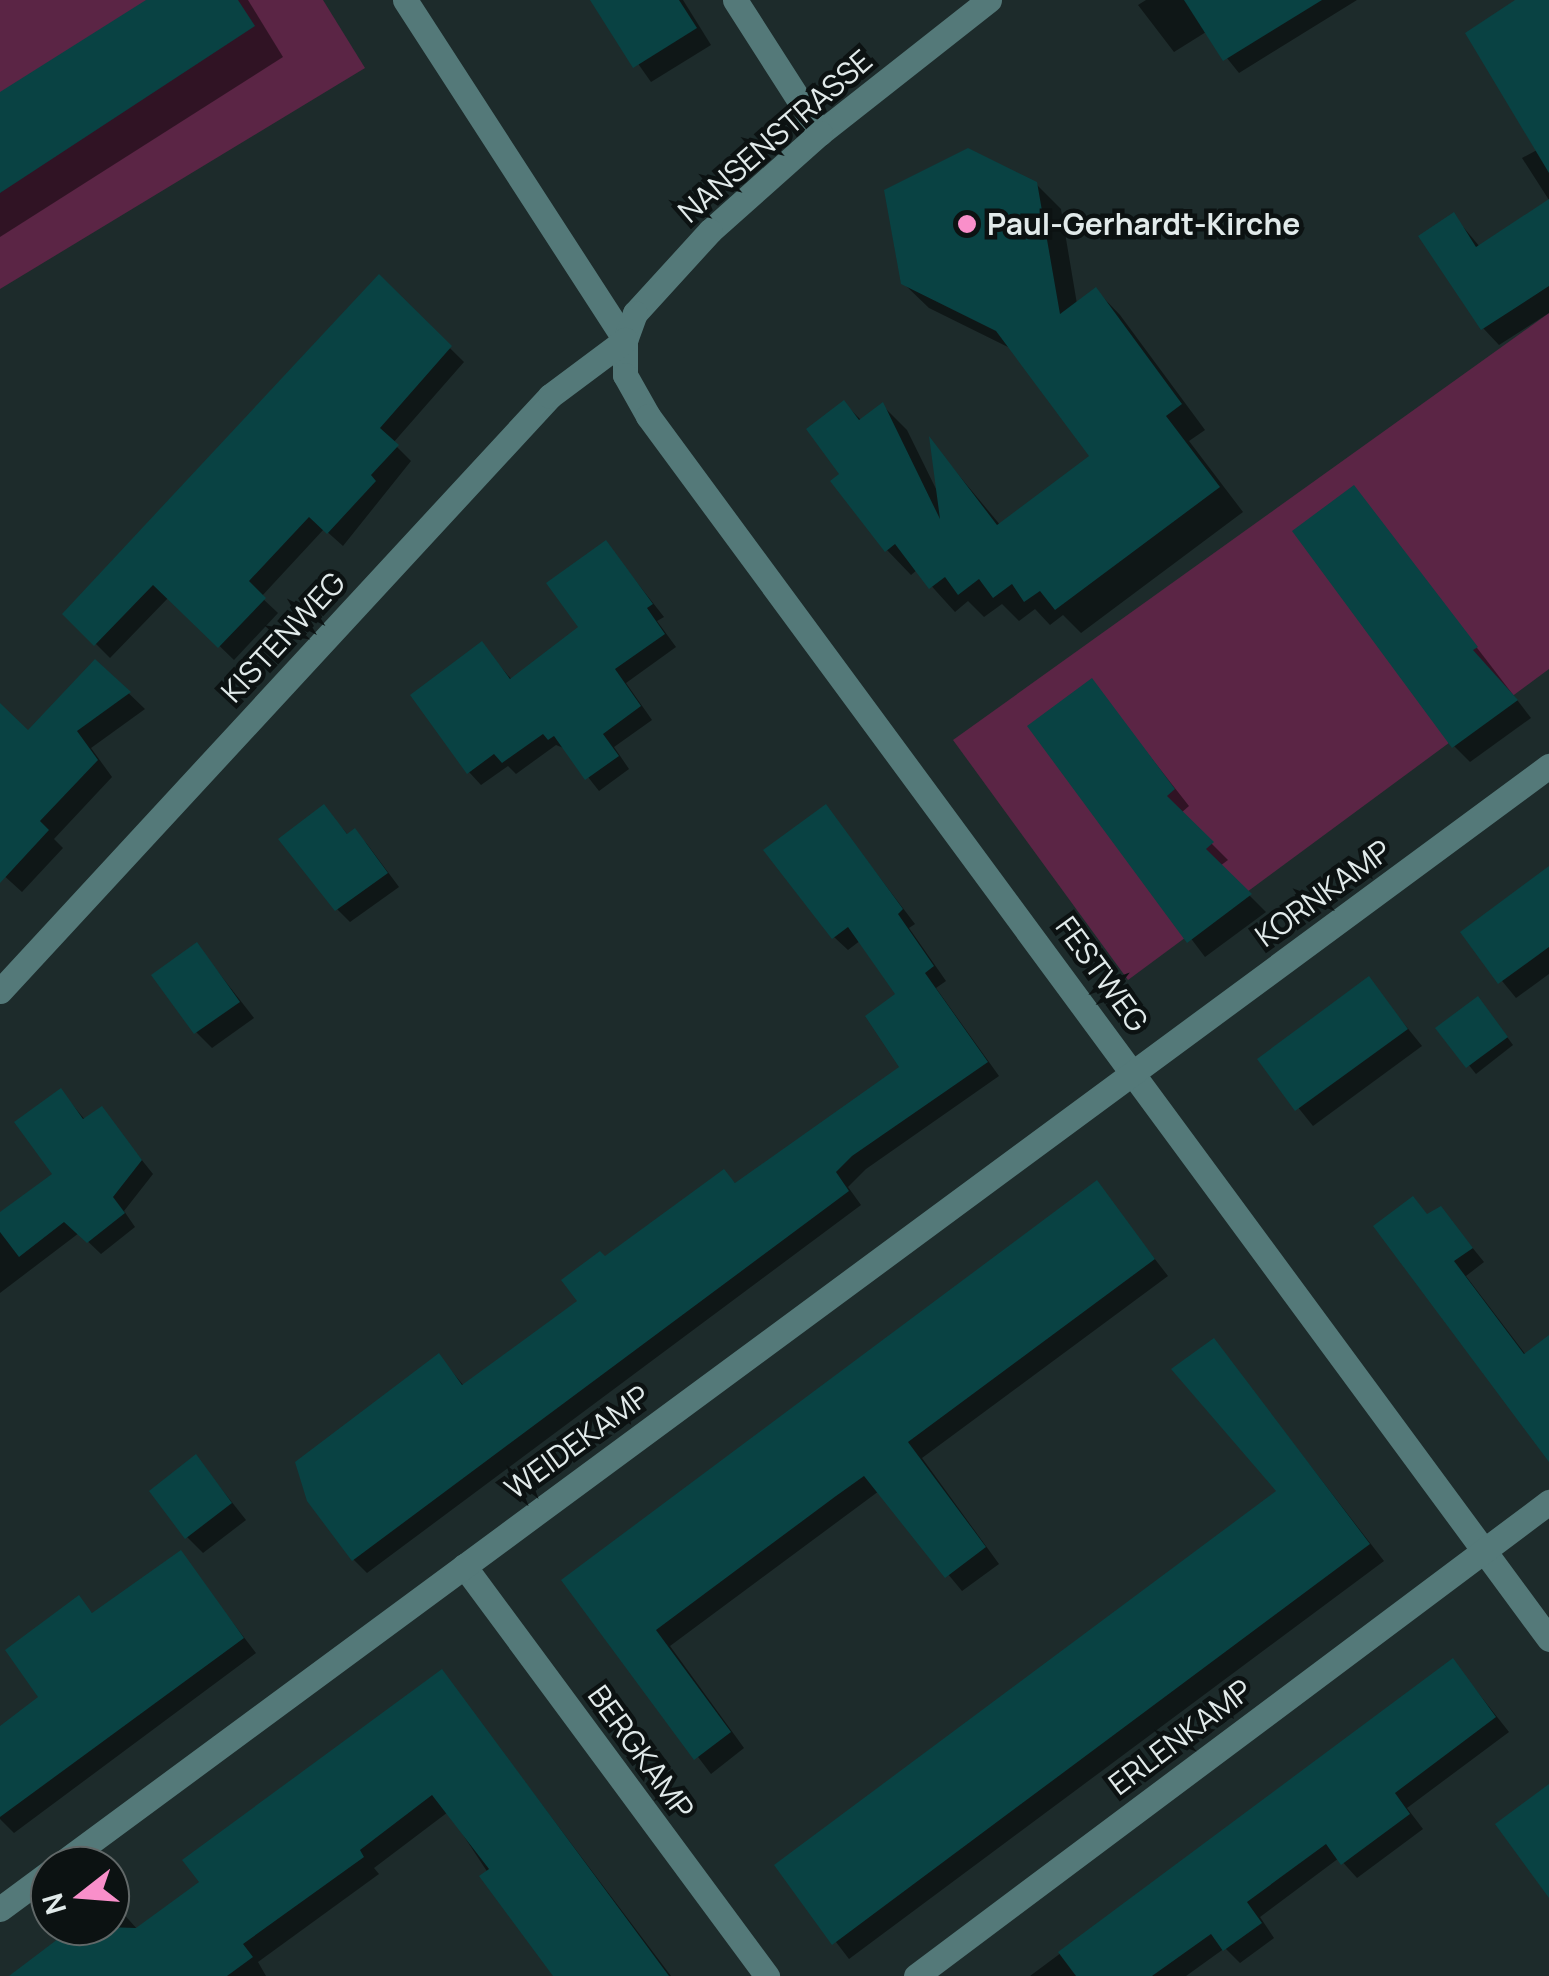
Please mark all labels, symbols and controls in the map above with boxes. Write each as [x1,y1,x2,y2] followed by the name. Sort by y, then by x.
[671,42,879,230] street label: NANSENSTRASSE
[987,206,1300,242] place label: Paul-Gerhardt-Kirche
[956,213,978,235] marker: Paul-Gerhardt-Kirche
[214,565,352,709] street label: KISTENWEG
[1248,832,1398,954] street label: KORNKAMP
[1048,910,1156,1038] street label: FESTWEG
[498,1378,656,1506] street label: WEIDEKAMP
[1102,1672,1258,1802] street label: ERLENKAMP
[581,1678,701,1826] street label: BERGKAMP
[30,1846,130,1946] north arrow
[32,1889,74,1919] text: N

